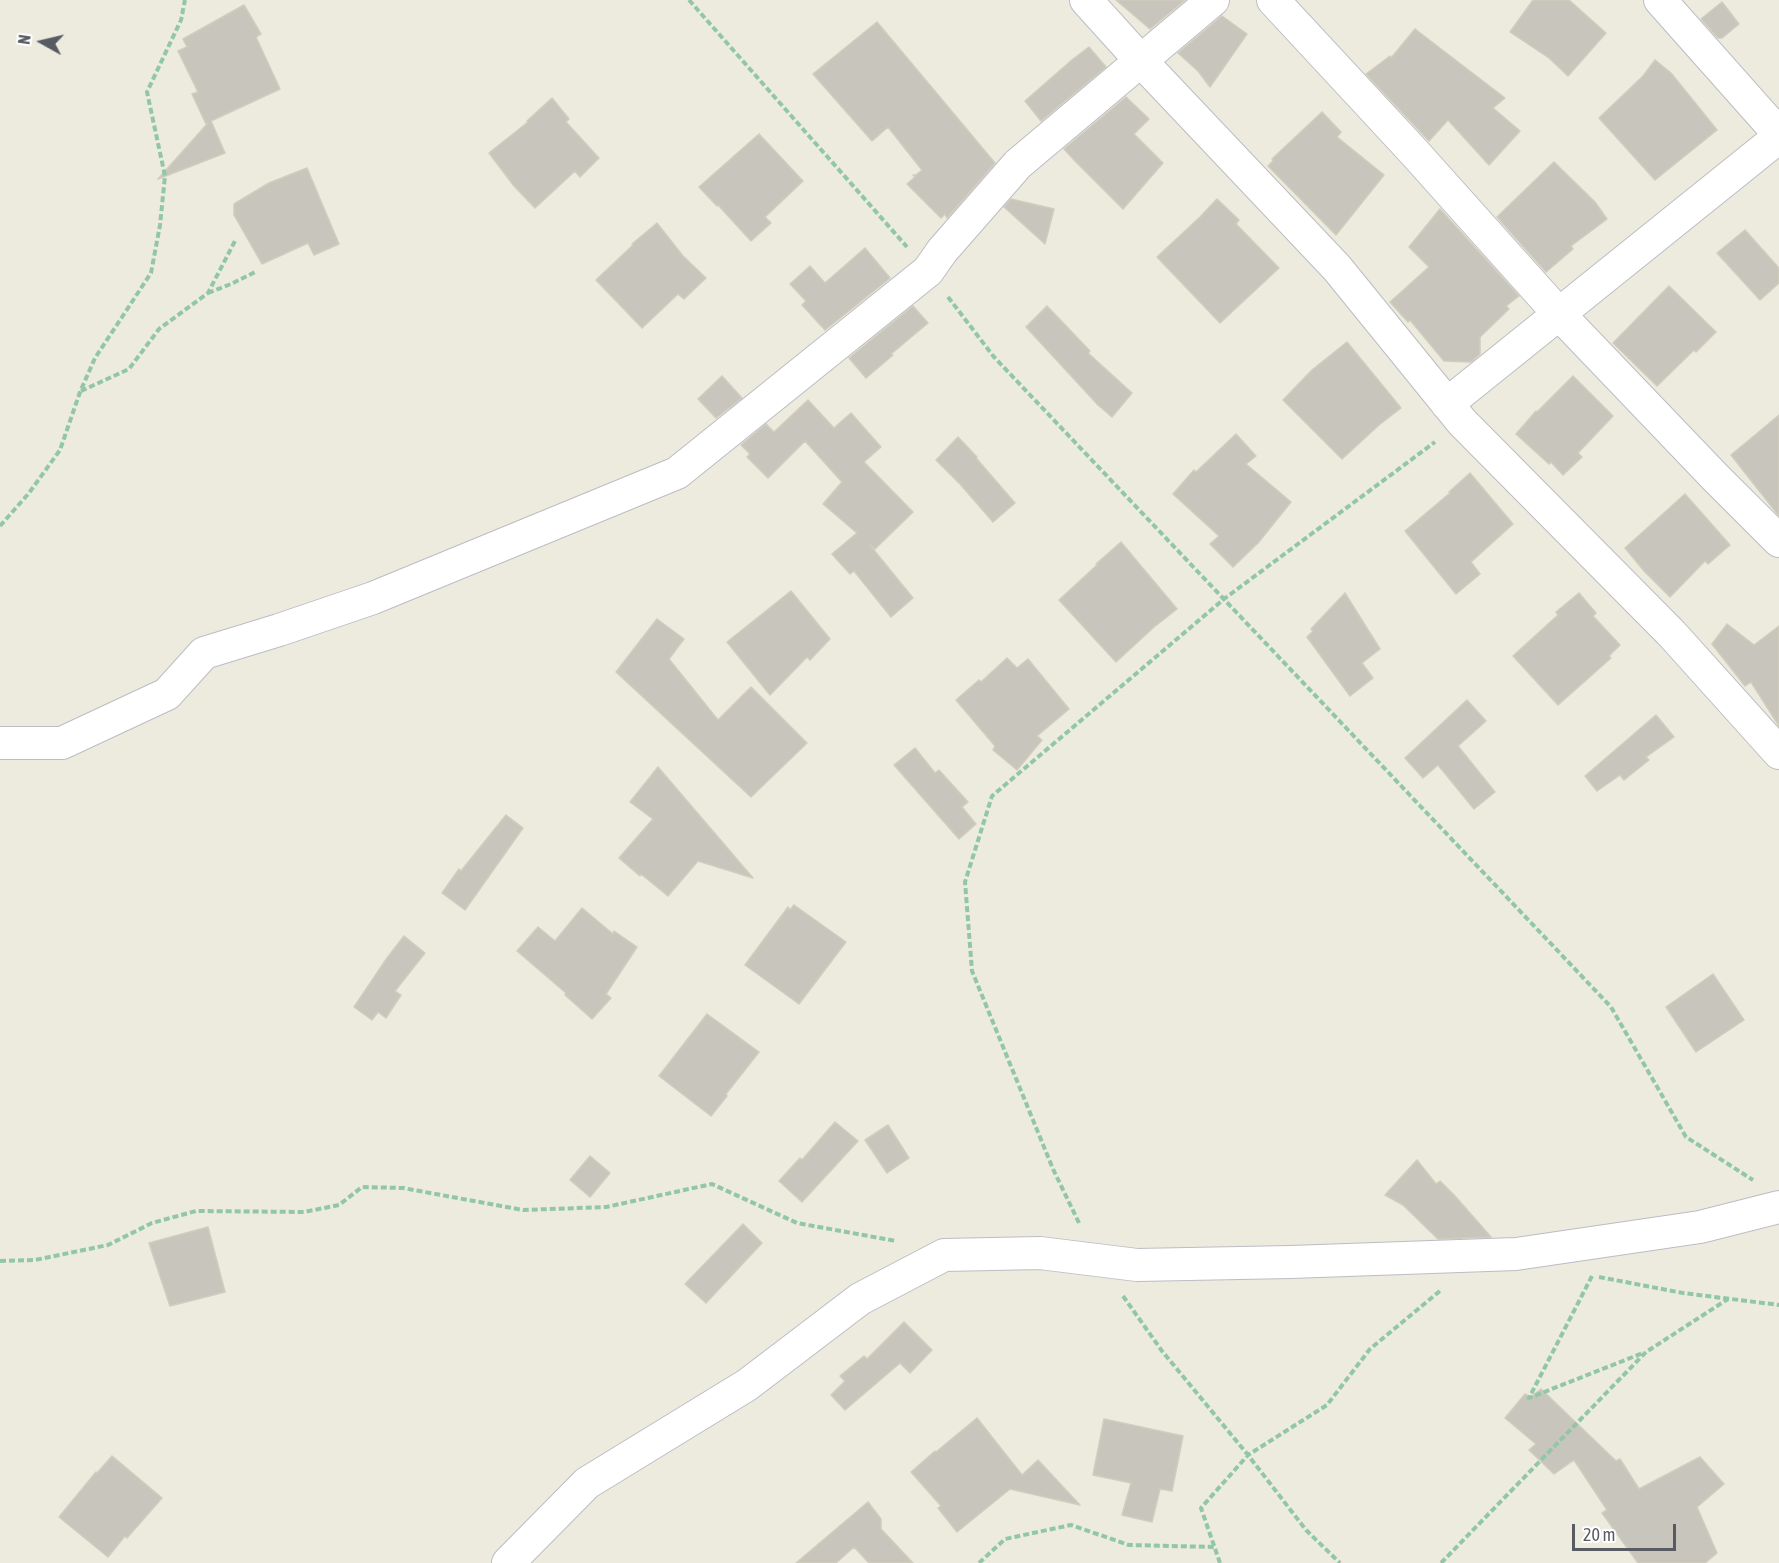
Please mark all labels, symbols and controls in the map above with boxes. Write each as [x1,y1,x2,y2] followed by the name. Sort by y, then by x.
[12,12,72,72] north arrow
[15,34,34,45] text: N
[1575,1512,1678,1550] scale bar
[1583,1524,1615,1545] text: 20 m

